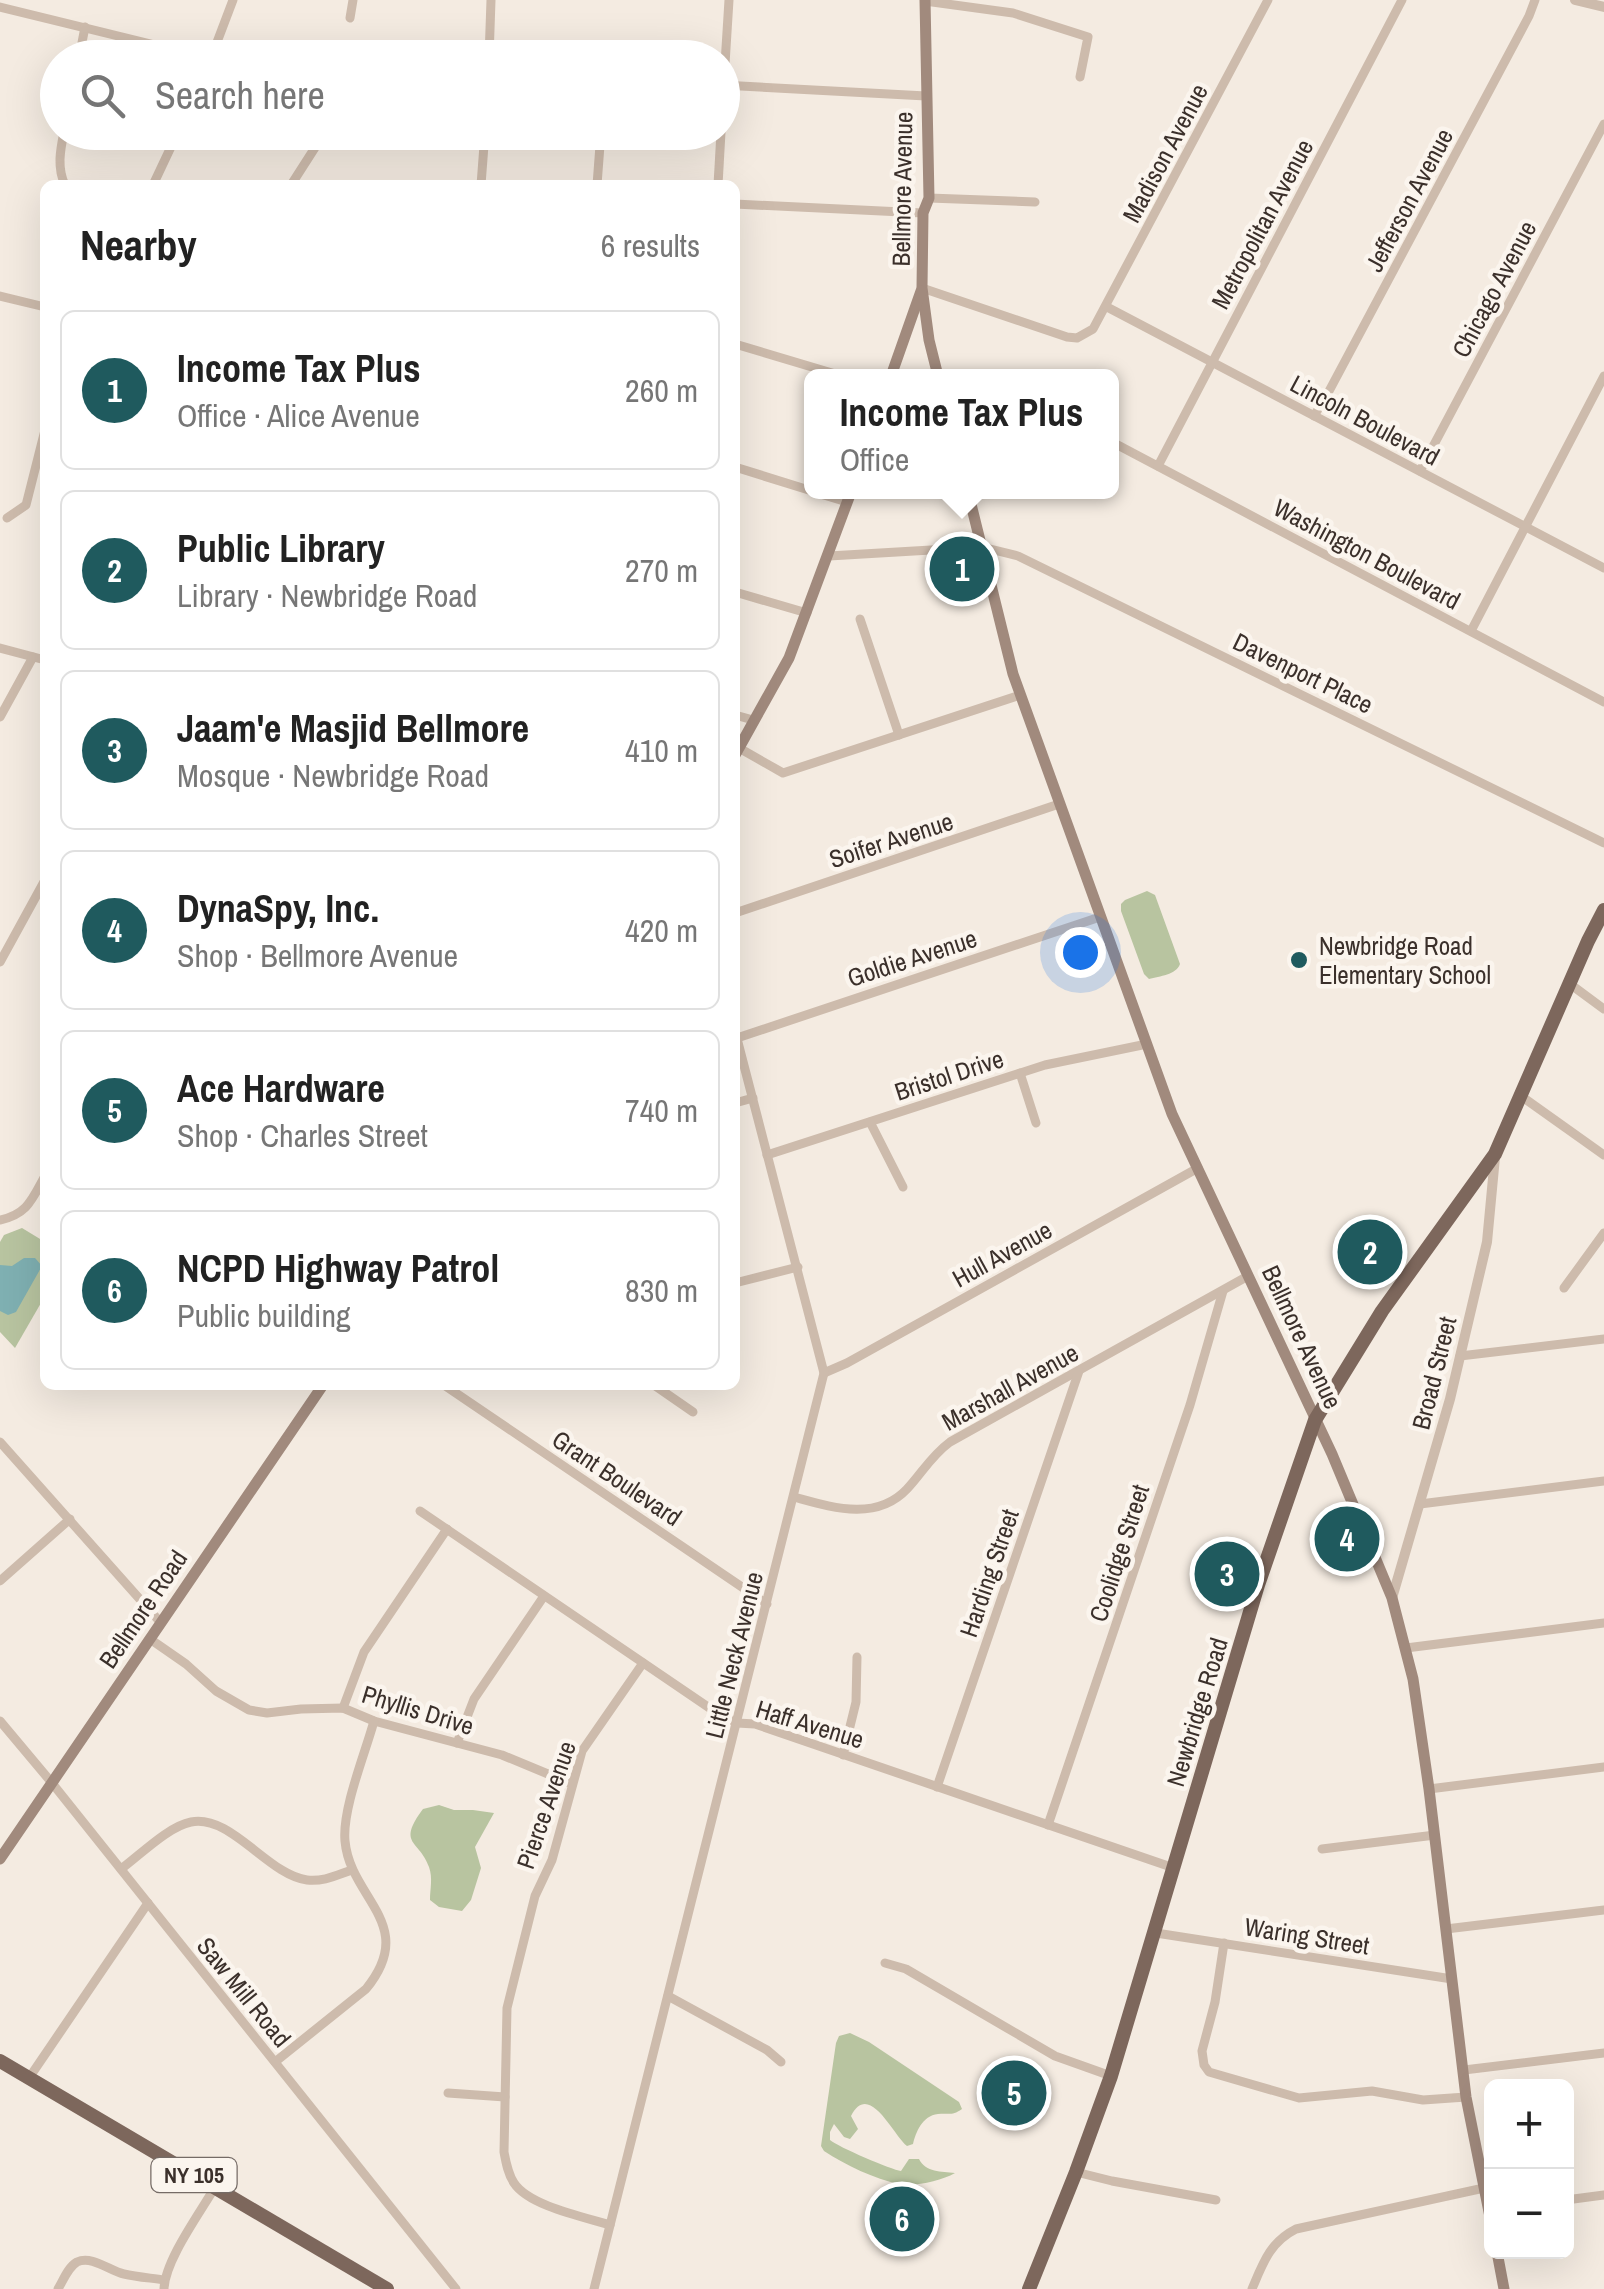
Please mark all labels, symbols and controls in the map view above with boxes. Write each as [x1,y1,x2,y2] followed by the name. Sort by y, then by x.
[40,40,740,150] search box
[75,68,130,123] icon: search
[155,70,325,121] text: Search here
[1114,78,1216,228] street label: Madison Avenue
[884,111,920,267] street label: Bellmore Avenue
[1357,122,1461,278] street label: Jefferson Avenue
[1203,133,1321,315] street label: Metropolitan Avenue
[1444,215,1544,363] street label: Chicago Avenue
[80,217,197,273] text: Nearby
[601,224,700,267] text: 6 results
[177,343,421,394] text: Income Tax Plus
[1285,366,1445,474] street label: Lincoln Boulevard
[107,369,122,412] text: 1
[625,369,698,412] text: 260 m
[804,369,1119,499] popup
[840,387,1083,438] text: Income Tax Plus
[177,394,420,437] text: Office · Alice Avenue
[840,438,909,481] text: Office
[1268,490,1466,618] street label: Washington Boulevard
[177,523,385,574] text: Public Library
[930,532,994,606] pin: 1
[107,549,122,592] text: 2
[625,549,698,592] text: 270 m
[177,574,477,617] text: Library · Newbridge Road
[1227,625,1379,721] street label: Davenport Place
[177,703,529,754] text: Jaam'e Masjid Bellmore
[107,729,122,772] text: 3
[625,729,698,772] text: 410 m
[177,754,489,797] text: Mosque · Newbridge Road
[825,804,957,876] street label: Soifer Avenue
[177,883,379,934] text: DynaSpy, Inc.
[107,909,122,952] text: 4
[625,909,698,952] text: 420 m
[843,921,981,995] street label: Goldie Avenue
[1055,927,1106,978] your location
[1319,929,1491,992] place label: Newbridge Road Elementary School
[177,934,458,977] text: Shop · Bellmore Avenue
[1288,949,1310,971] marker: Newbridge Road Elementary School
[890,1041,1008,1109] street label: Bristol Drive
[177,1063,385,1114] text: Ace Hardware
[107,1089,122,1132] text: 5
[625,1089,698,1132] text: 740 m
[177,1114,428,1157] text: Shop · Charles Street
[946,1213,1058,1295] street label: Hull Avenue
[1338,1214,1402,1290] pin: 2
[177,1243,499,1294] text: NCPD Highway Patrol
[1254,1260,1350,1414] street label: Bellmore Avenue
[107,1269,122,1312] text: 6
[625,1269,698,1312] text: 830 m
[177,1294,351,1337] text: Public building
[1404,1313,1464,1433] street label: Broad Street
[936,1335,1084,1439] street label: Marshall Avenue
[546,1422,688,1534] street label: Grant Boulevard
[1081,1480,1157,1626] street label: Coolidge Street
[1314,1502,1380,1576] pin: 4
[951,1504,1027,1642] street label: Harding Street
[1194,1536,1260,1612] pin: 3
[91,1543,195,1675] street label: Bellmore Road
[697,1568,771,1742] street label: Little Neck Avenue
[1158,1633,1236,1791] street label: Newbridge Road
[358,1677,478,1743] street label: Phyllis Drive
[752,1692,868,1756] street label: Haff Avenue
[508,1737,584,1873] street label: Pierce Avenue
[1242,1909,1372,1963] street label: Waring Street
[189,1930,299,2054] street label: Saw Mill Road
[982,2056,1046,2130] pin: 5
[1484,2079,1574,2259] map controls
[1484,2079,1574,2169] button: +
[152,2158,236,2192] road number: NY 105
[1484,2169,1574,2259] button: −
[870,2182,934,2256] pin: 6

